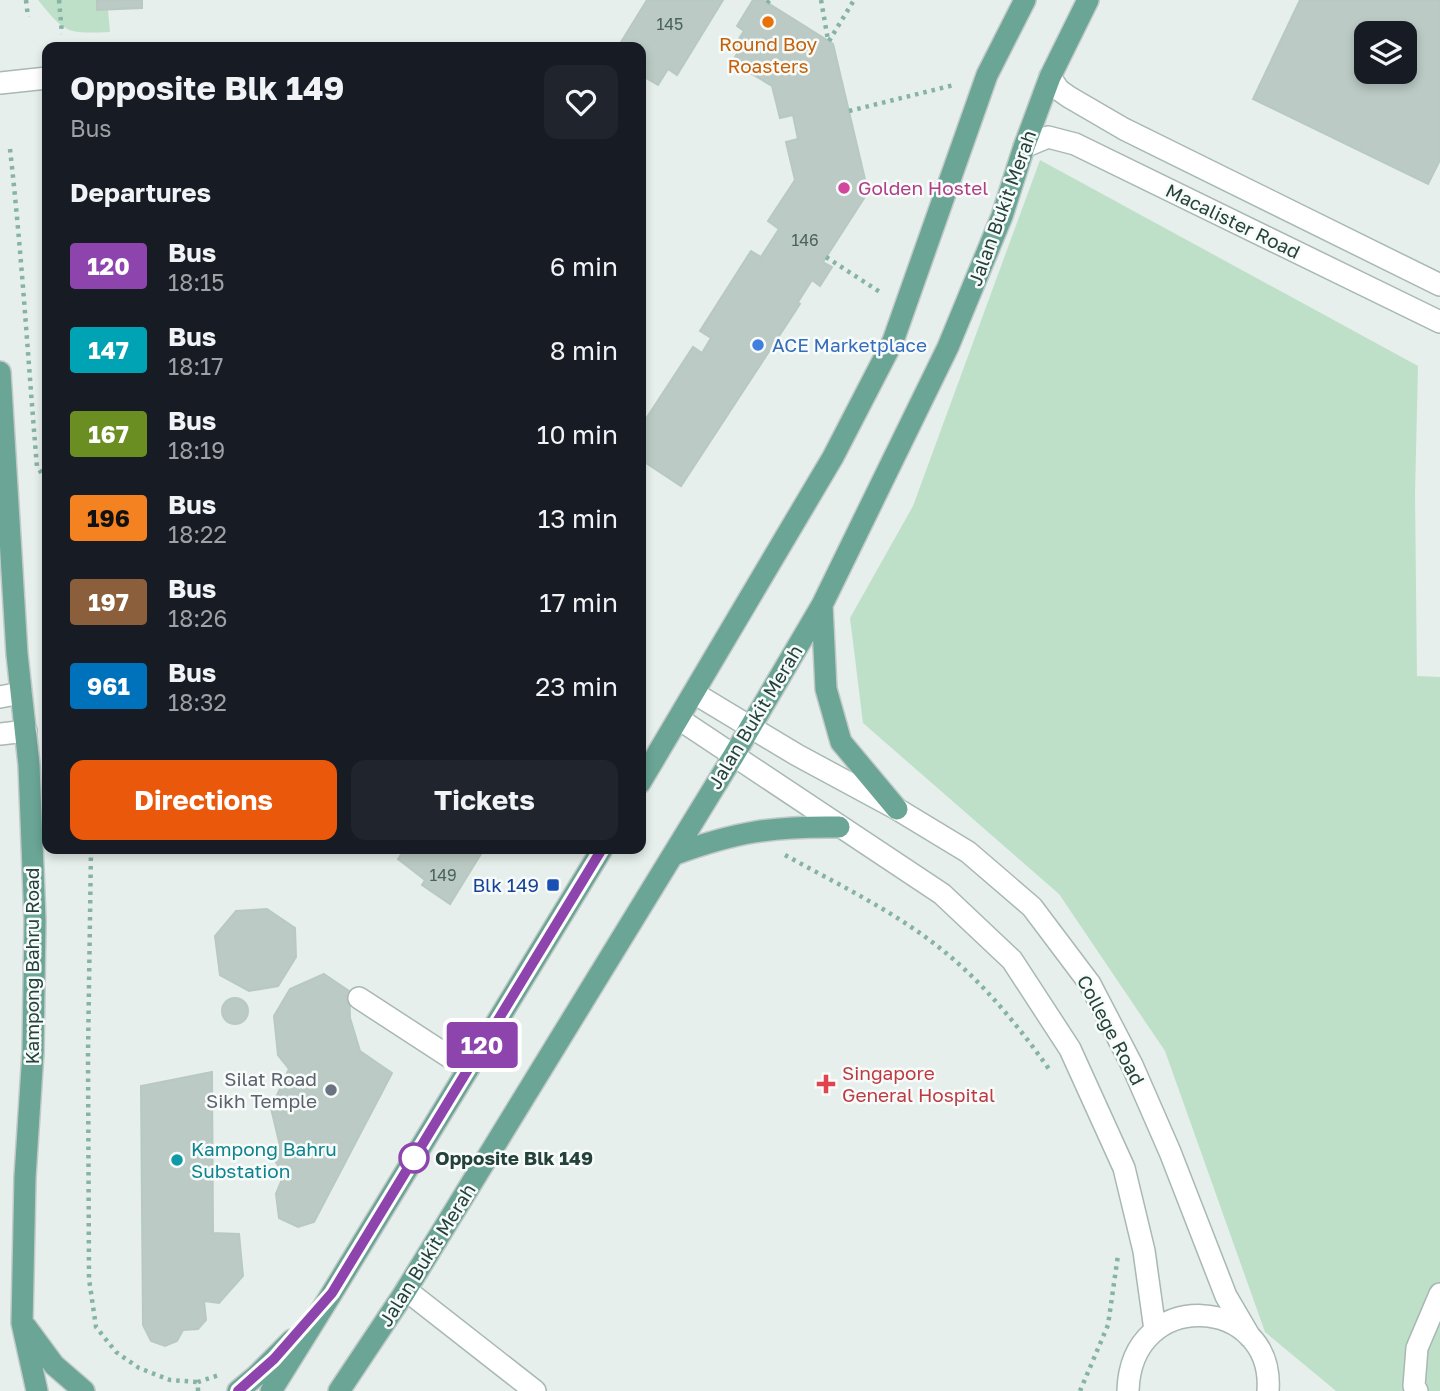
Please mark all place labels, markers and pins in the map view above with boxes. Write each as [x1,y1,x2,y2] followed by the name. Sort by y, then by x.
[760,14,776,30] marker: Round Boy Roasters
[719,32,817,77] place label: Round Boy Roasters
[858,176,988,199] place label: Golden Hostel
[836,180,852,196] marker: Golden Hostel
[772,333,927,356] place label: ACE Marketplace
[750,337,766,353] marker: ACE Marketplace
[472,873,539,896] place label: Blk 149
[545,877,561,893] marker: Blk 149
[842,1061,995,1106] place label: Singapore General Hospital
[206,1067,317,1112] place label: Silat Road Sikh Temple
[816,1074,836,1094] marker: Singapore General Hospital
[323,1082,339,1098] marker: Silat Road Sikh Temple
[191,1137,337,1182] place label: Kampong Bahru Substation
[399,1143,429,1173] marker: Opposite Blk 149
[435,1146,593,1169] place label: Opposite Blk 149
[169,1152,185,1168] marker: Kampong Bahru Substation

